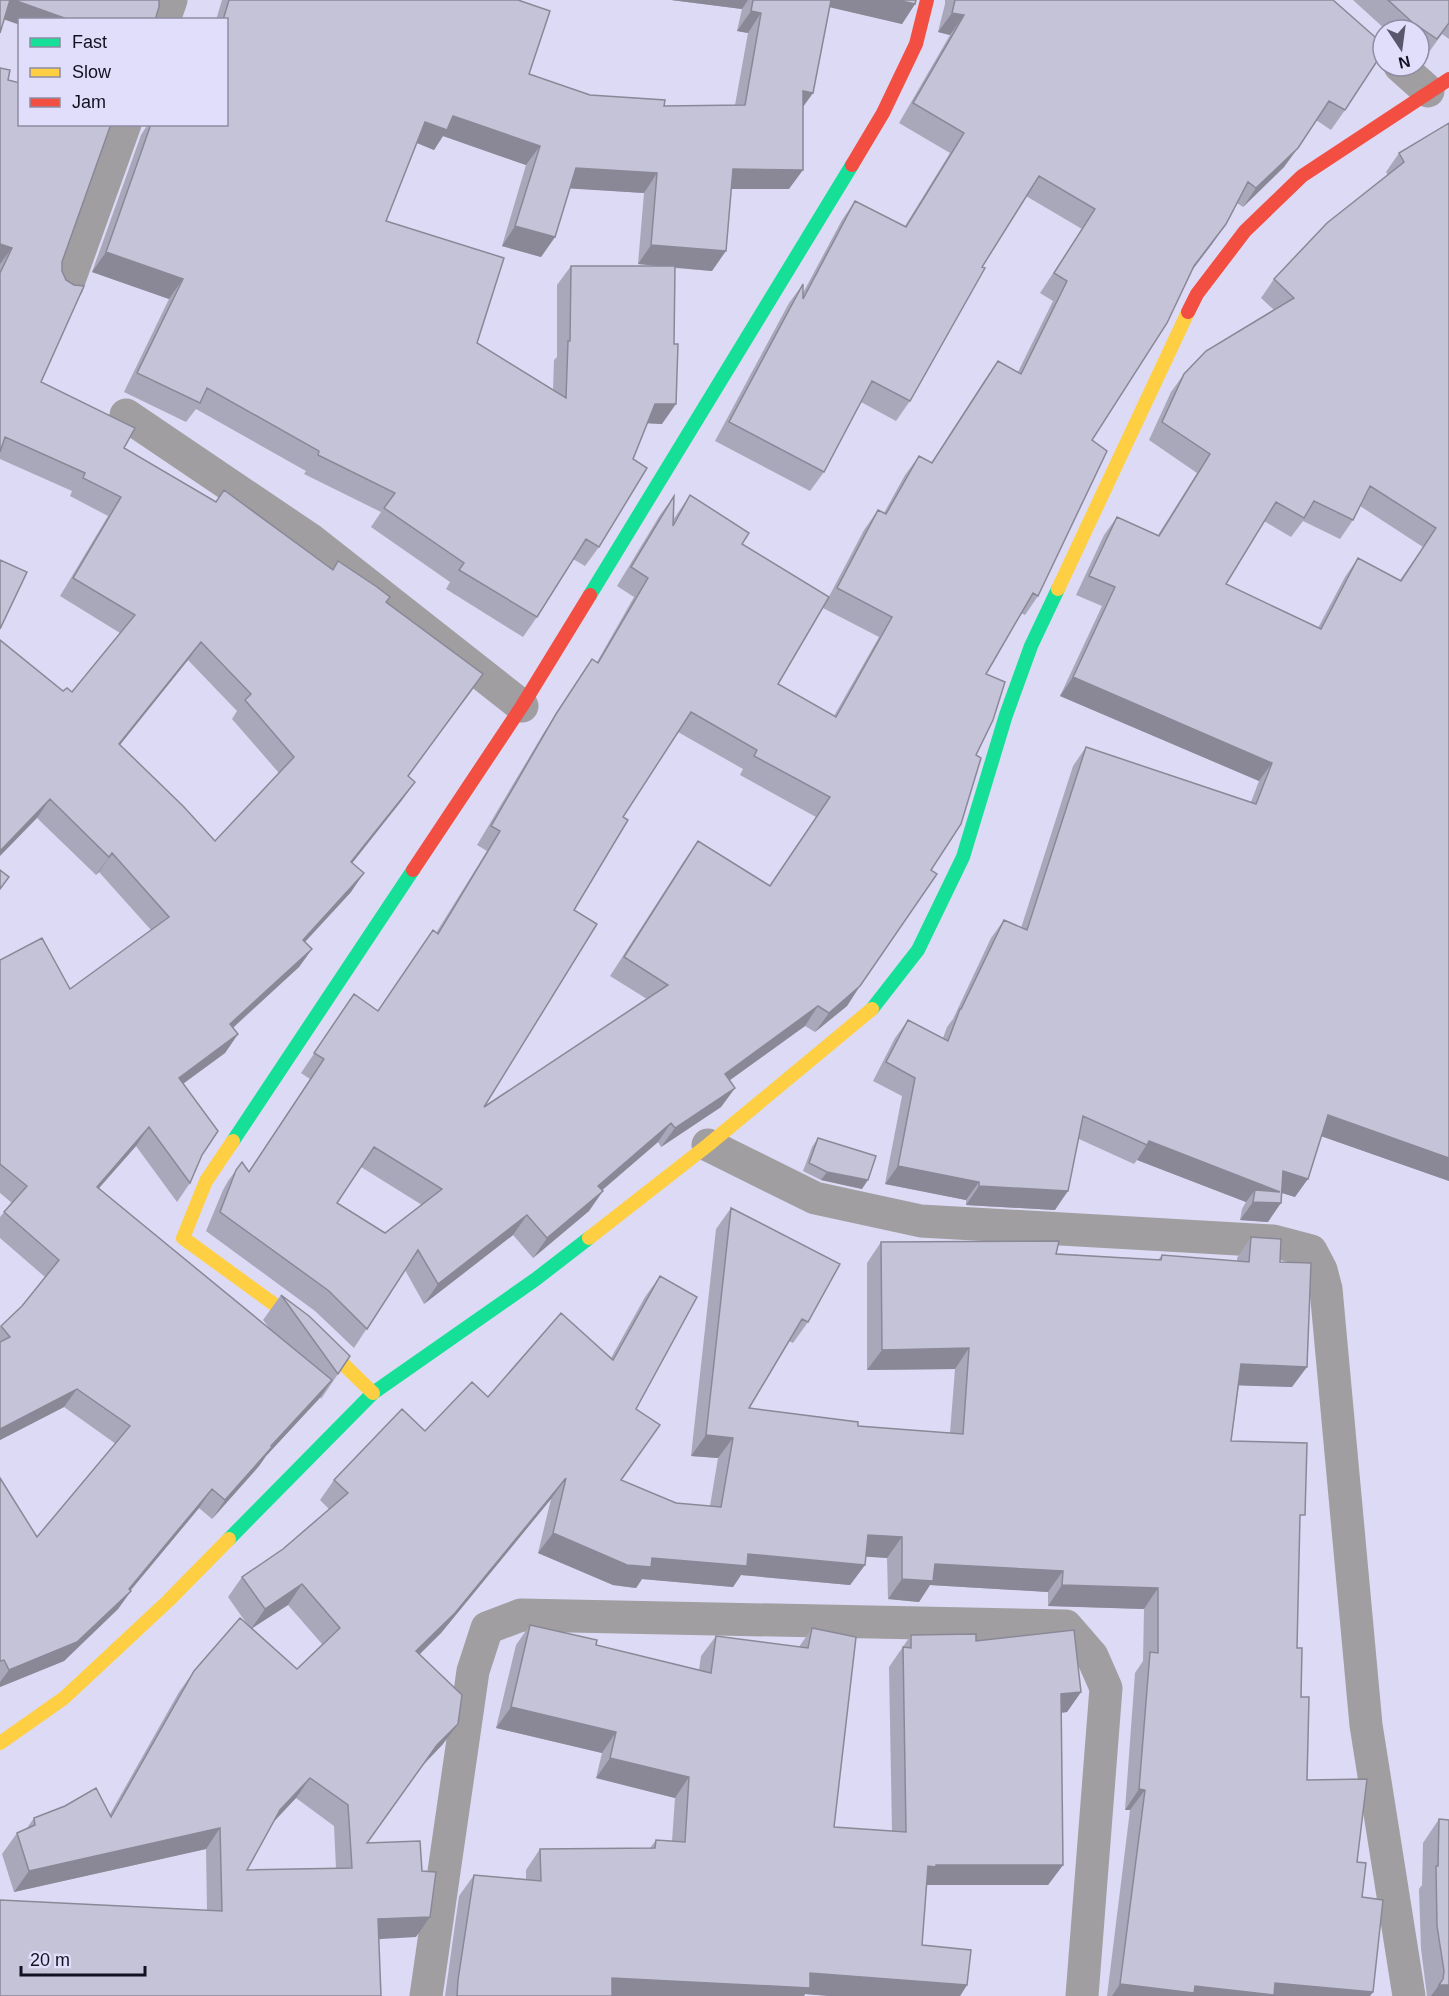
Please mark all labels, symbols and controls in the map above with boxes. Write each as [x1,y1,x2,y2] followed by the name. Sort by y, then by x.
[18,18,228,126] legend
[1371,18,1431,78] north arrow
[72,32,107,52] text: Fast
[1397,53,1412,72] text: N
[72,62,112,82] text: Slow
[72,92,106,112] text: Jam
[21,1939,146,1977] scale bar
[30,1950,70,1970] text: 20 m

